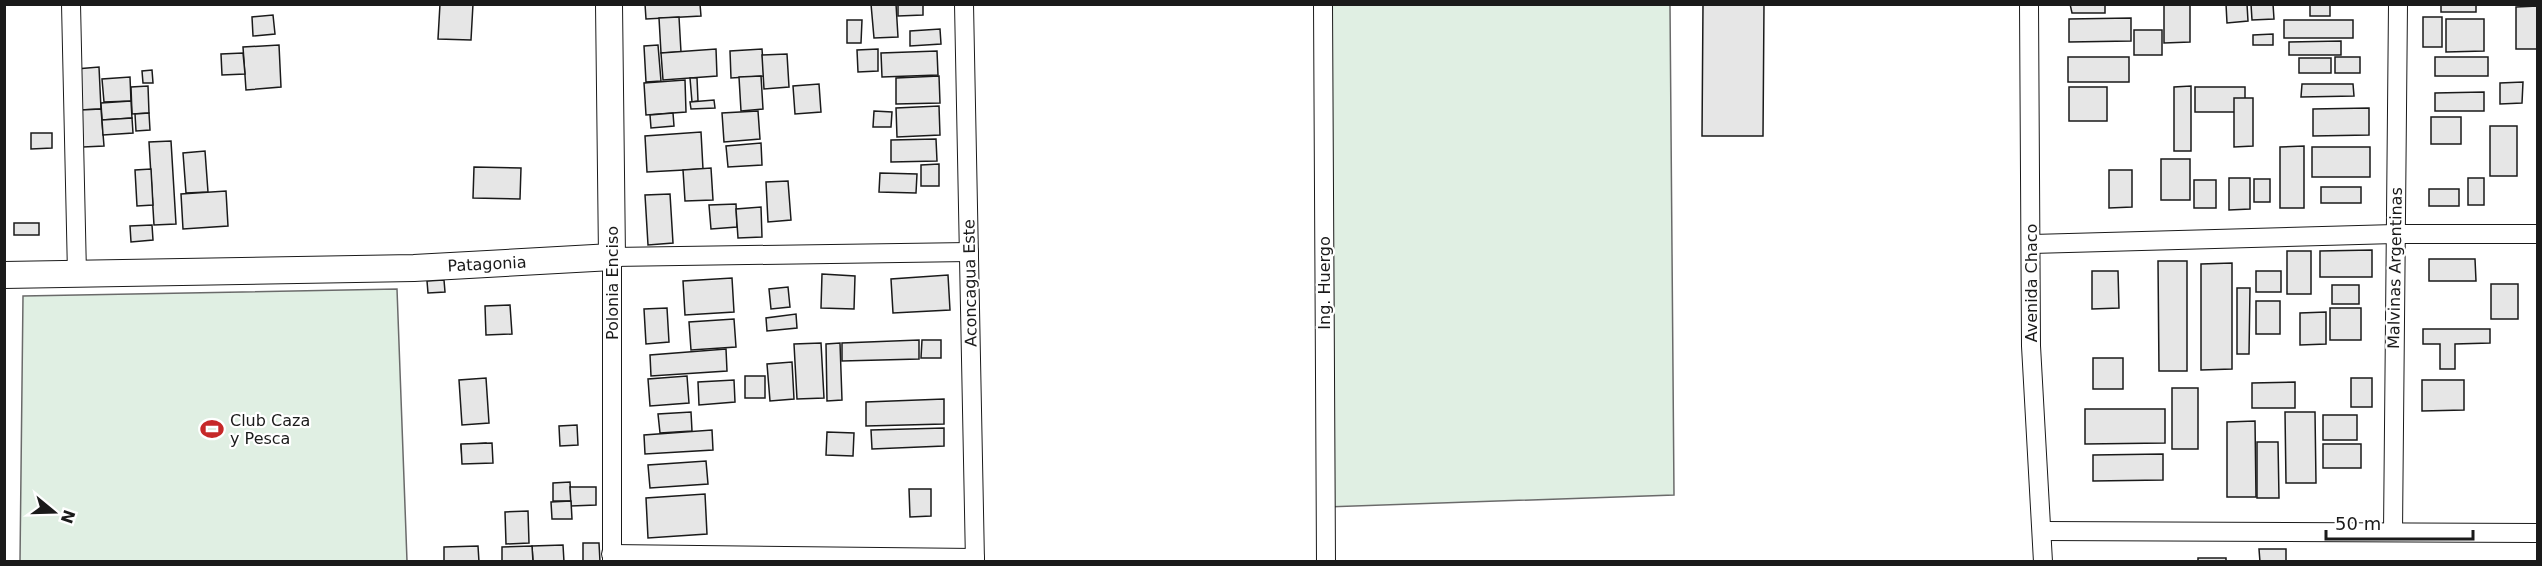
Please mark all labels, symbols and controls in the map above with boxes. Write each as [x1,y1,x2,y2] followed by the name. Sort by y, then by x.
[2384,187,2406,349] street label: Malvinas Argentinas
[959,219,981,347] street label: Aconcagua Este
[2022,224,2041,342] street label: Avenida Chaco
[603,226,622,340] street label: Polonia Enciso
[1315,236,1334,330] street label: Ing. Huergo
[447,252,527,276] street label: Patagonia
[230,411,310,448] place label: Club Caza y Pesca
[199,416,225,442] sports icon: Club Caza y Pesca
[24,482,84,542] north arrow
[2326,503,2473,541] scale bar
[57,507,79,526] text: N
[2335,513,2381,534] text: 50 m

